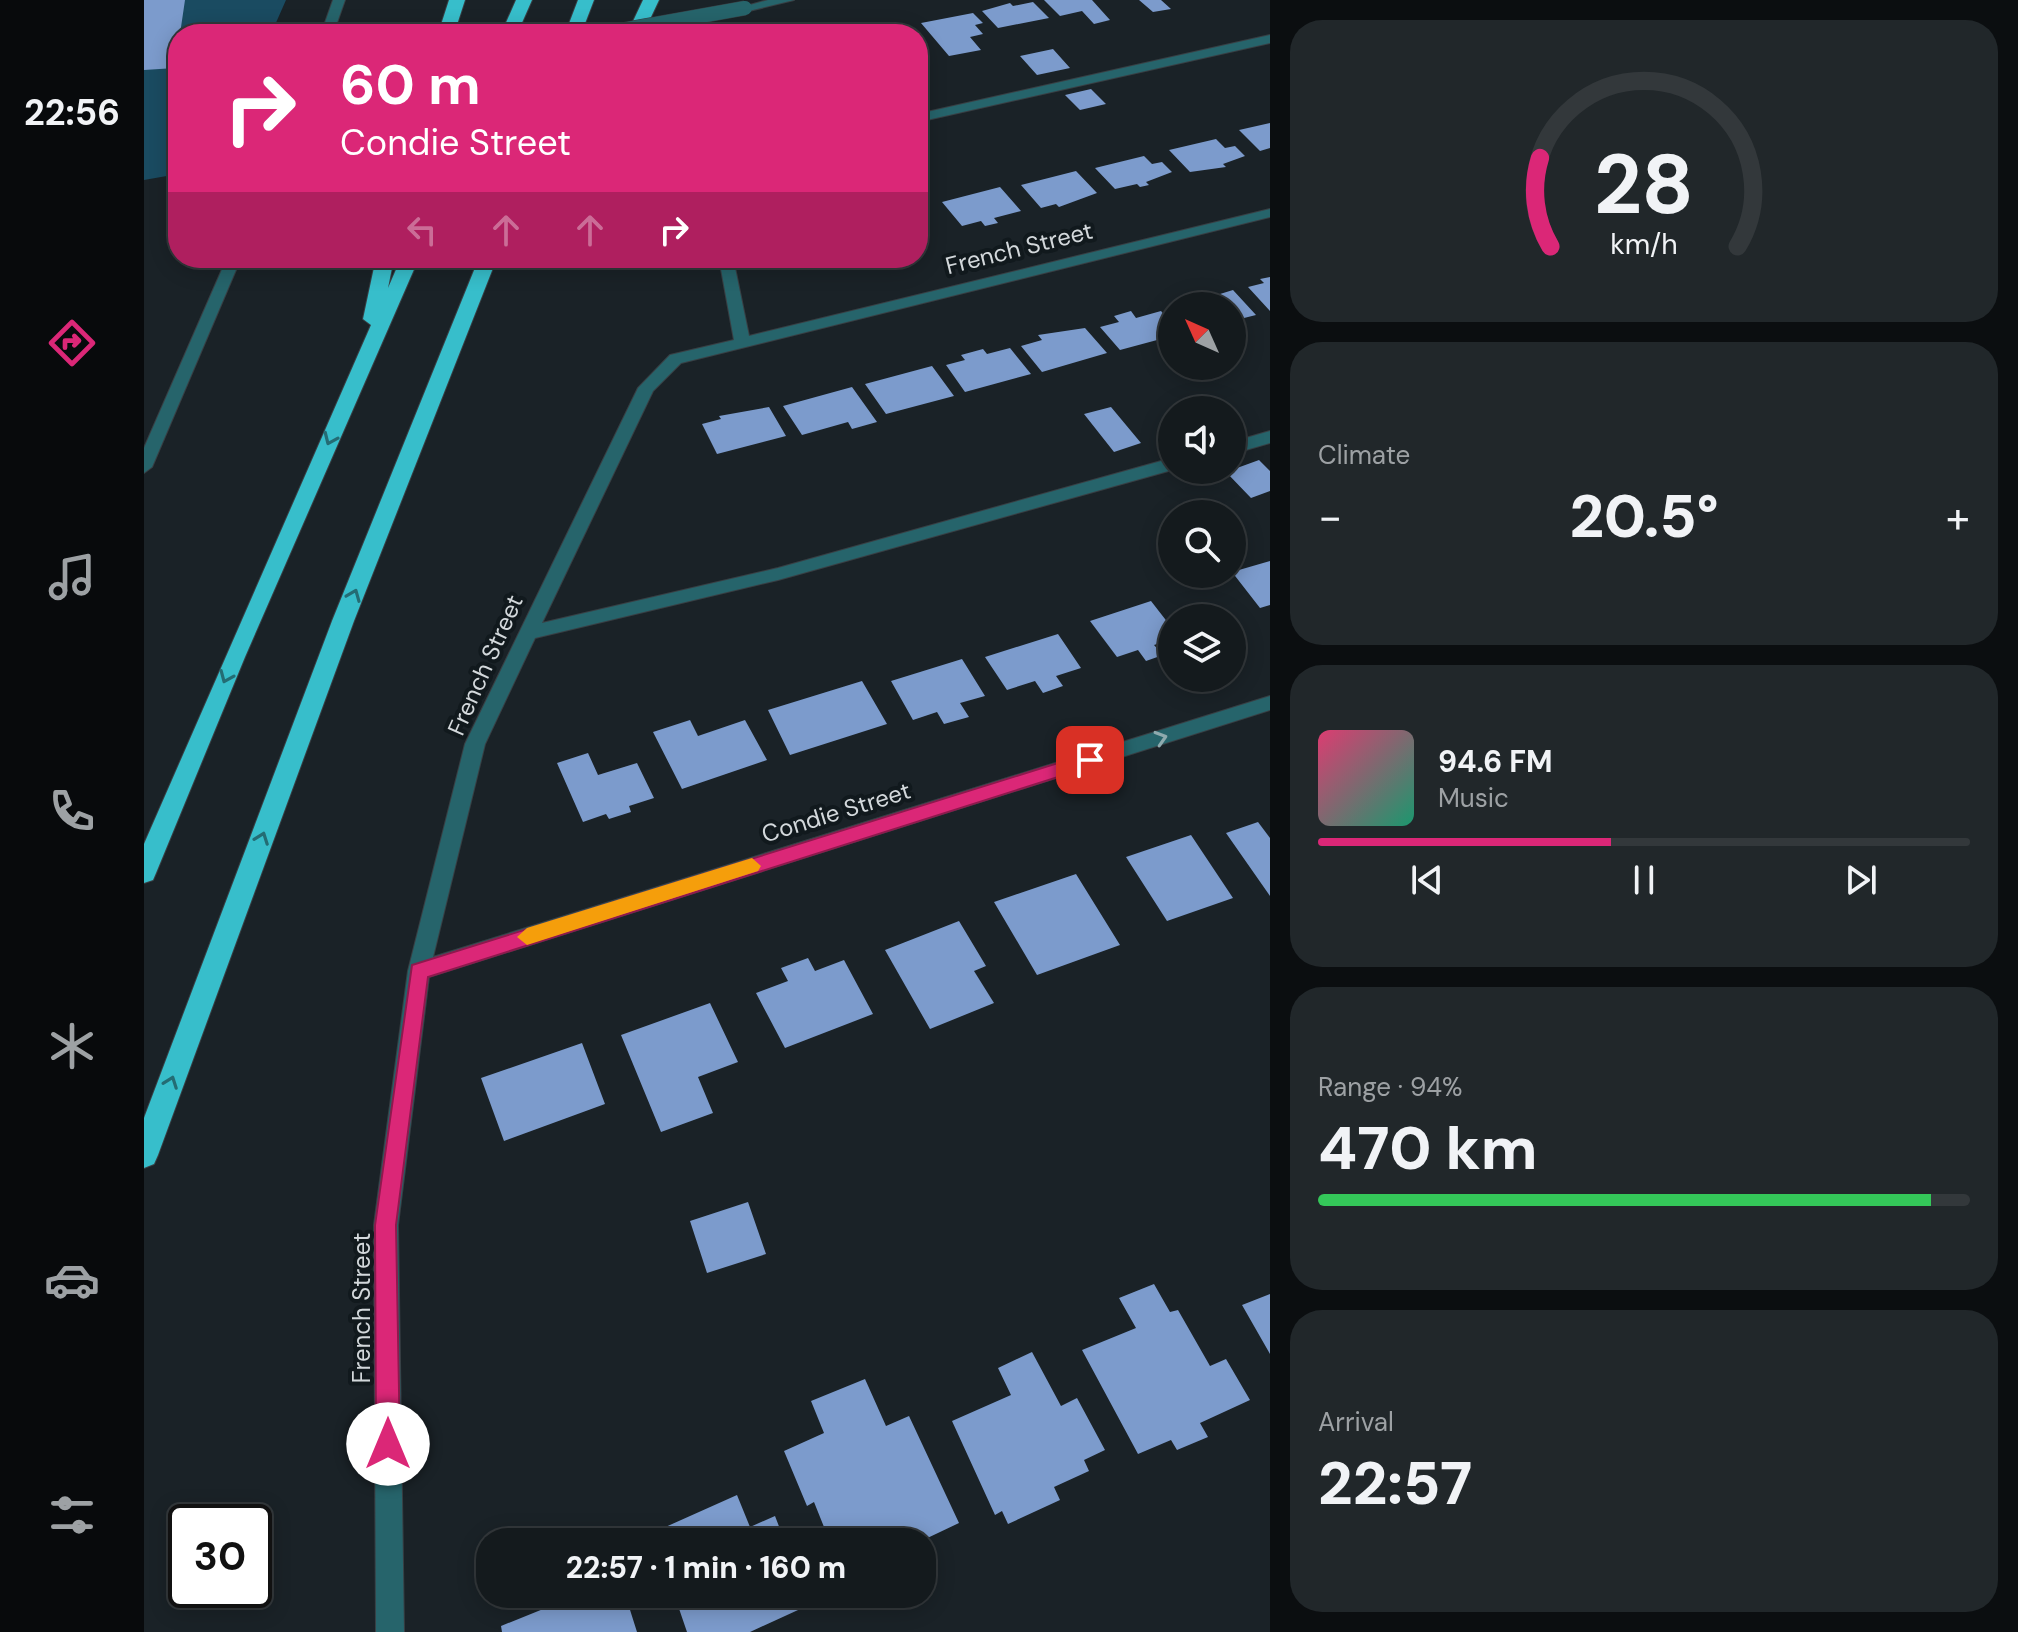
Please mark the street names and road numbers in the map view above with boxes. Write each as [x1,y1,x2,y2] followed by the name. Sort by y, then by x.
[942,215,1096,281] street label: French Street
[440,590,530,740] street label: French Street
[758,775,914,849] street label: Condie Street
[346,1233,377,1383] street label: French Street

